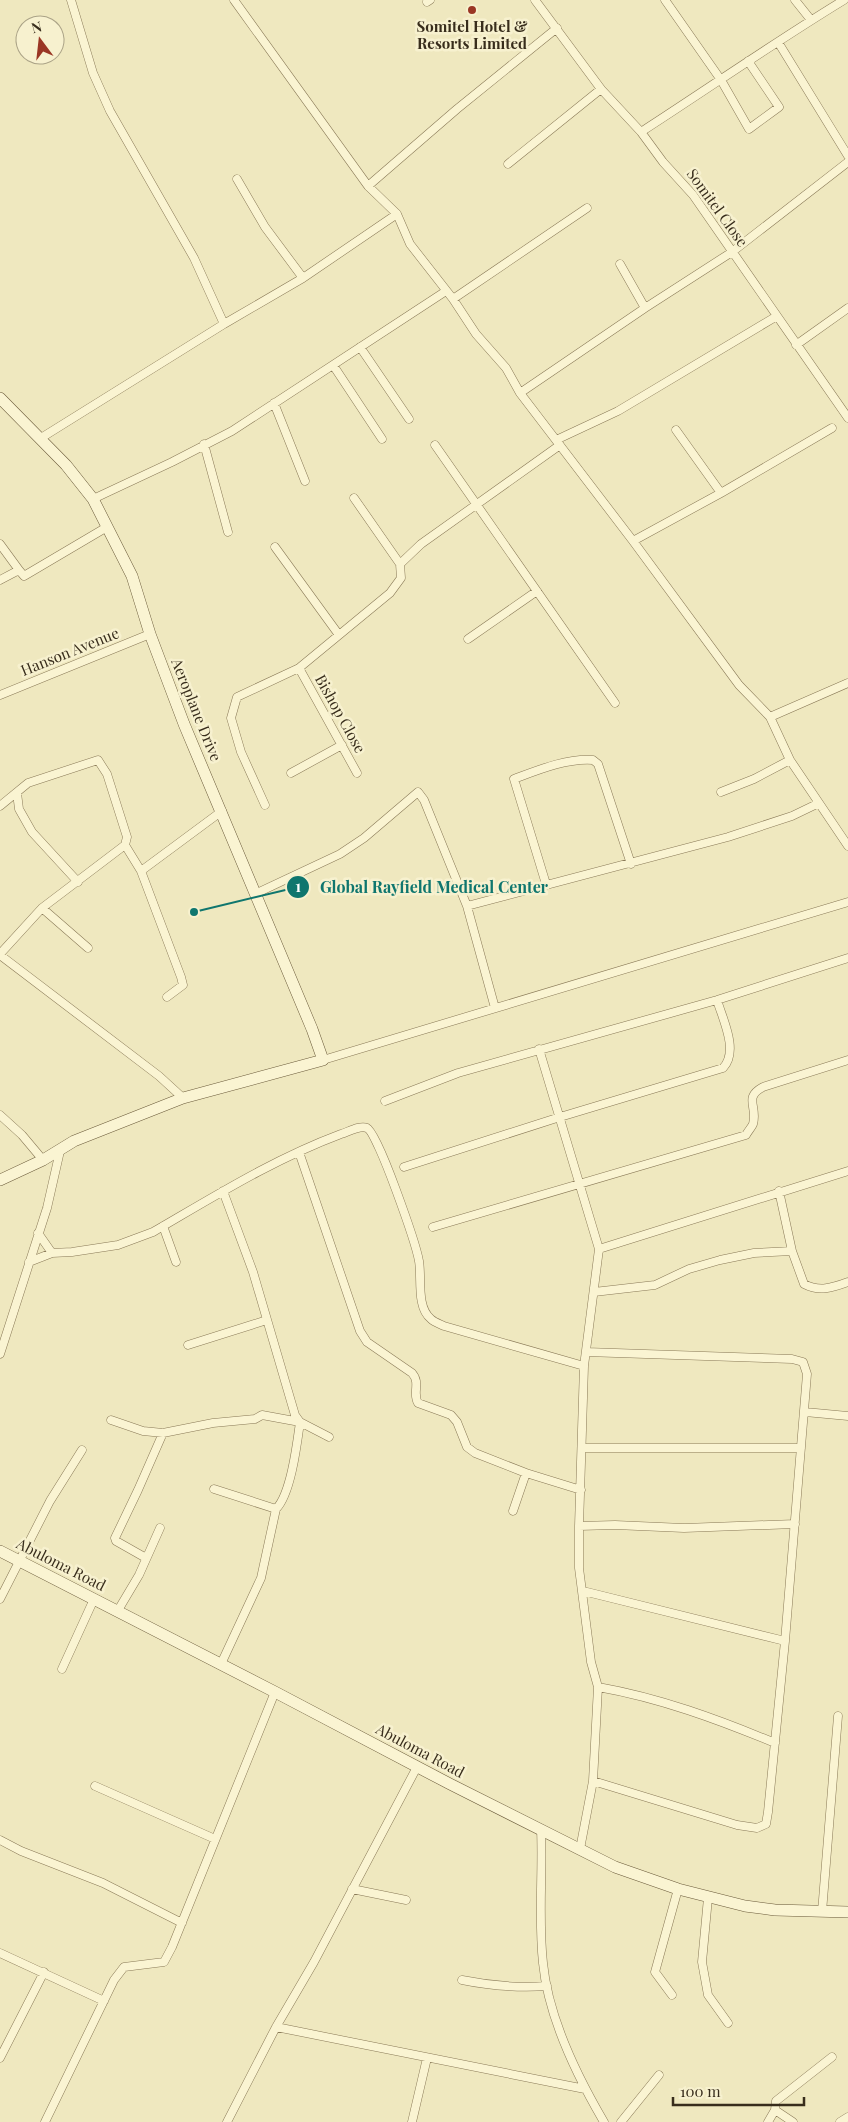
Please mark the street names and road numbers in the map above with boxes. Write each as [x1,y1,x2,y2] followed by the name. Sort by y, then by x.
[683,164,753,250] street label: Somitel Close
[18,622,122,680] street label: Hanson Avenue
[167,654,227,764] street label: Aeroplane Drive
[311,671,371,756] street label: Bishop Close
[13,1533,110,1595] street label: Abuloma Road
[372,1718,468,1782] street label: Abuloma Road

